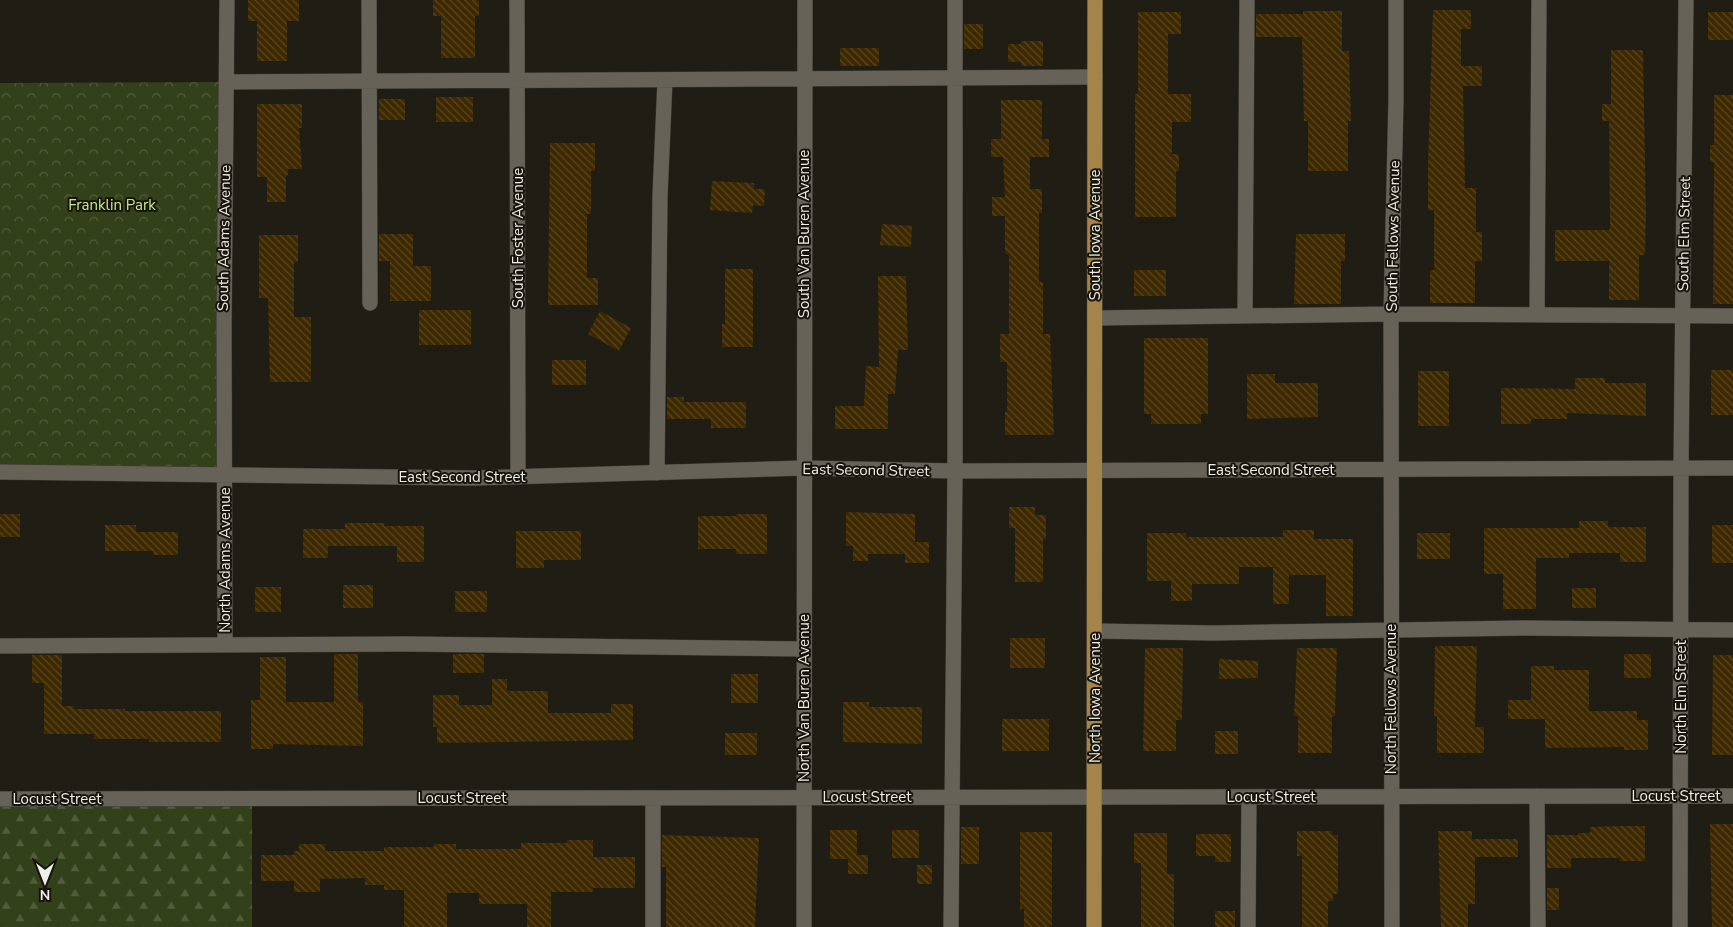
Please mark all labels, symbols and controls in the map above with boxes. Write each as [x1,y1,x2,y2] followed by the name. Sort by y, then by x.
[794,150,814,318] street label: South Van Buren Avenue
[1382,160,1404,312] street label: South Fellows Avenue
[213,165,235,311] street label: South Adams Avenue
[508,168,528,308] street label: South Foster Avenue
[1085,169,1105,301] street label: South Iowa Avenue
[1673,176,1695,291] street label: South Elm Street
[68,195,156,215] park label: Franklin Park
[802,459,931,481] street label: East Second Street
[1207,460,1335,480] street label: East Second Street
[398,467,526,487] street label: East Second Street
[215,487,235,633] street label: North Adams Avenue
[794,614,814,782] street label: North Van Buren Avenue
[1381,624,1401,774] street label: North Fellows Avenue
[1085,633,1105,763] street label: North Iowa Avenue
[1671,639,1691,754] street label: North Elm Street
[1632,786,1721,806] street label: Locust Street
[823,787,912,807] street label: Locust Street
[1227,787,1316,807] street label: Locust Street
[418,788,507,808] street label: Locust Street
[13,789,102,809] street label: Locust Street
[20,857,70,907] north arrow
[40,885,50,904] text: N

